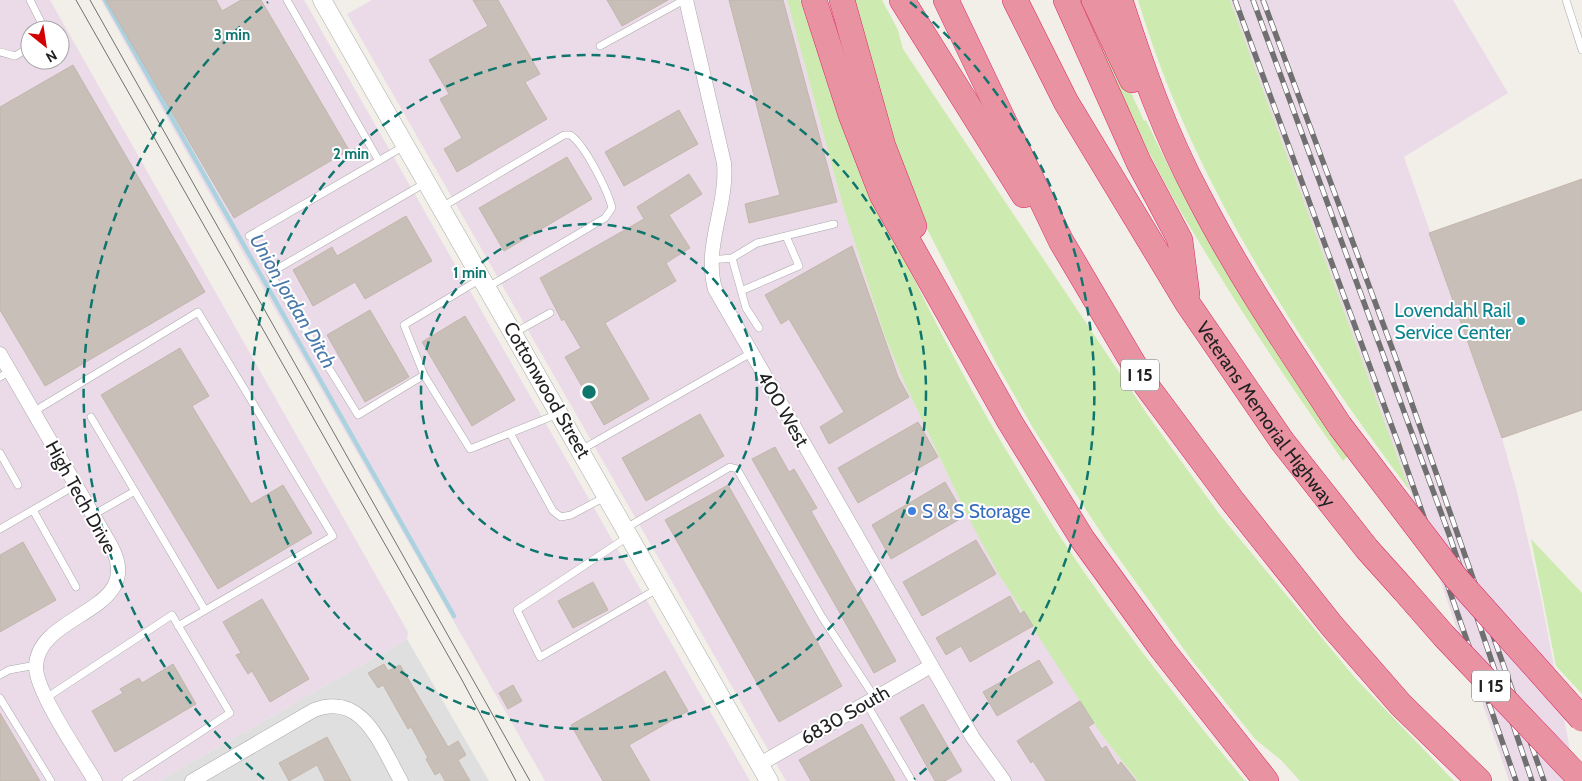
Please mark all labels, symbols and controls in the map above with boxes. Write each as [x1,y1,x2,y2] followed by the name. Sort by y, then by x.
[20,20,70,70] north arrow
[214,26,250,44] text: 3 min
[43,46,60,67] text: N
[333,145,369,163] text: 2 min
[245,229,341,373] water label: Union Jordan Ditch
[453,264,487,282] text: 1 min
[1394,299,1512,344] place label: Lovendahl Rail Service Center
[1515,315,1527,327] marker: Lovendahl Rail Service Center
[1192,317,1341,512] street label: Veterans Memorial Highway
[499,318,596,463] street label: Cottonwood Street
[1121,360,1159,390] road number: I 15
[752,367,814,451] street label: 400 West
[580,383,598,401] centre of rings
[41,437,122,558] street label: High Tech Drive
[922,500,1031,523] place label: S & S Storage
[906,505,918,517] marker: S & S Storage
[1472,670,1510,701] road number: I 15
[797,680,893,750] street label: 6830 South

